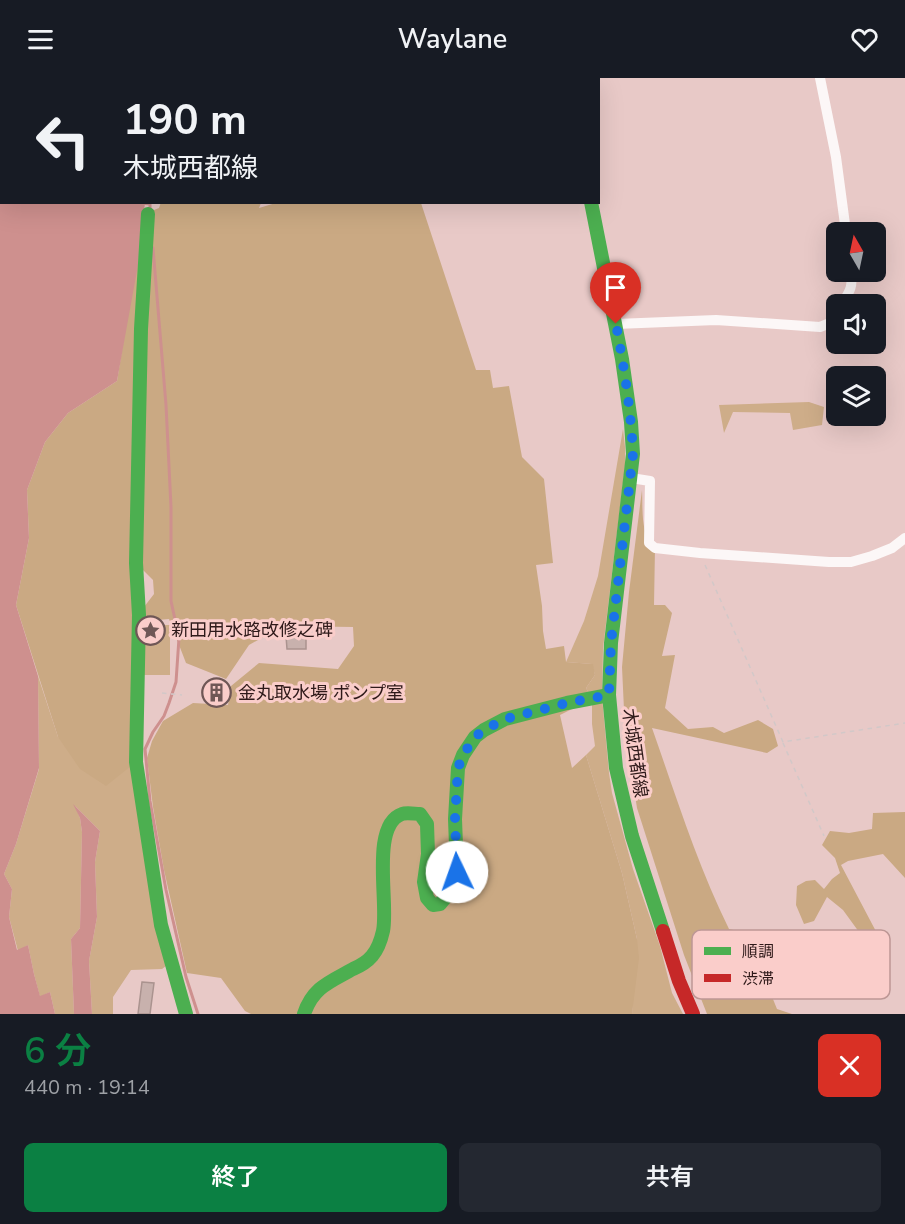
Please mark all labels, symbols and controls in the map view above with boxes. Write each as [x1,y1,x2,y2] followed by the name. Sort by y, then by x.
[398,21,507,58] text: Waylane
[24,23,57,56] icon: menu
[848,23,881,56] icon: heart
[123,92,247,149] text: 190 m
[24,102,102,180] icon: left
[123,150,258,187] text: 木城西都線
[826,222,886,282] north arrow
[826,222,886,426] map controls
[590,262,641,324] pin
[599,271,632,304] icon: arrive
[826,294,886,354] button: sound
[826,366,886,426] button: layers
[134,614,166,646] place icon: 新田用水路改修之碑
[171,618,333,642] place label: 新田用水路改修之碑
[201,677,233,709] building icon: 金丸取水場 ポンプ室
[238,681,404,705] place label: 金丸取水場 ポンプ室
[617,707,653,799] street label: 木城西都線
[425,840,489,904] position arrow
[692,930,890,999] legend
[742,941,774,963] text: 順調
[742,968,774,990] text: 渋滞
[24,1027,91,1076] text: 6 分
[818,1034,881,1097] button: close
[24,1074,150,1101] text: 440 m · 19:14
[24,1143,447,1212] button: 終了
[459,1143,881,1212] button: 共有

